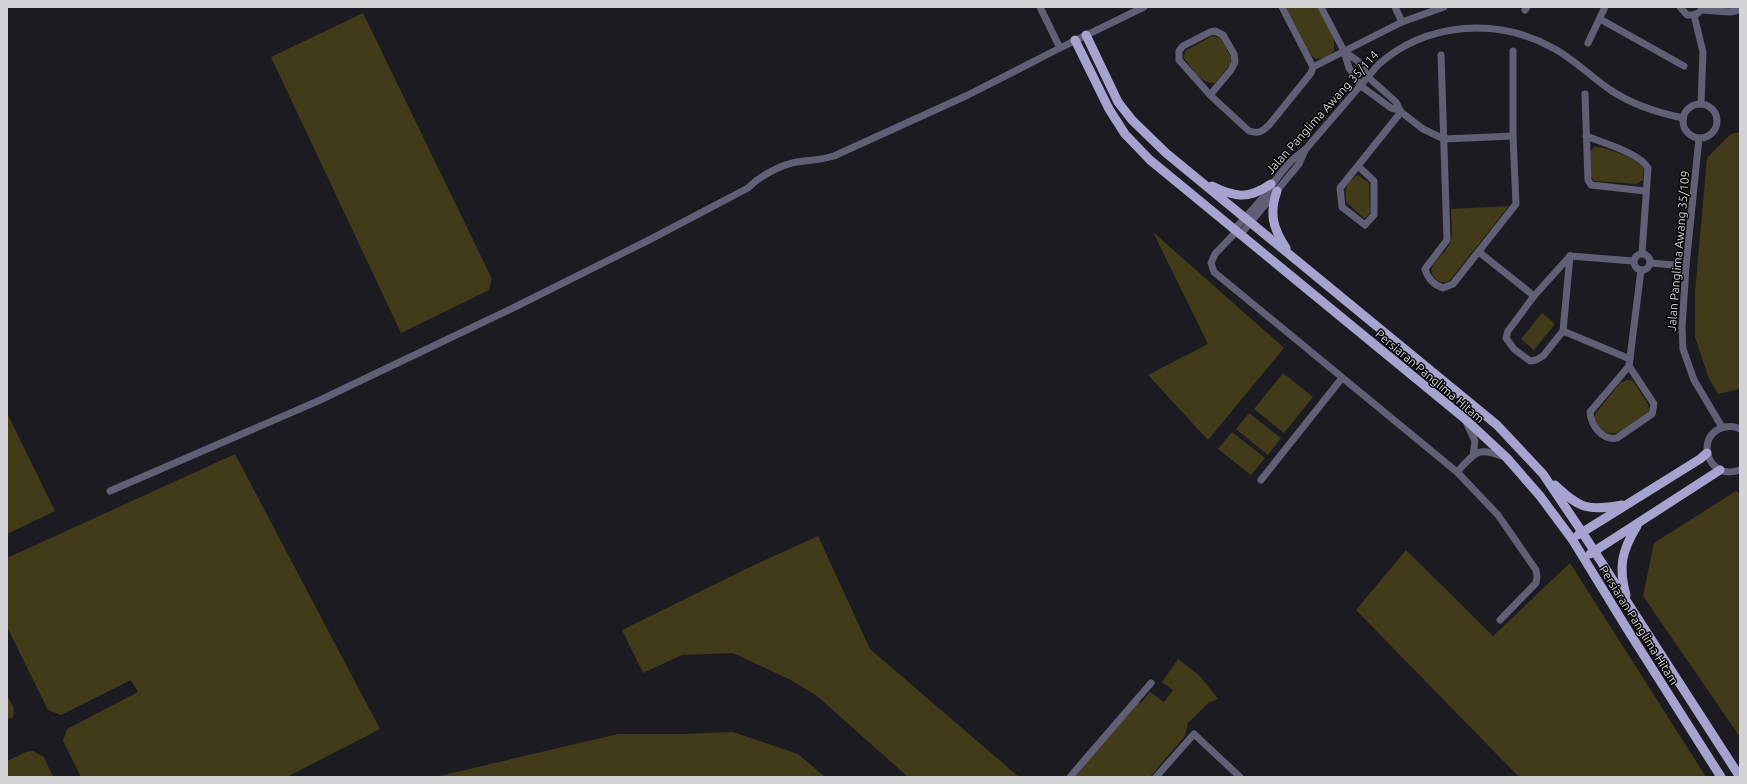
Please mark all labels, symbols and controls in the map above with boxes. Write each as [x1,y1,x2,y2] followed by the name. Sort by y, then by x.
[1263,48,1381,176] street label: Jalan Panglima Awang 35/114
[1664,170,1692,332] street label: Jalan Panglima Awang 35/109
[1373,327,1487,425] street label: Persiaran Panglima Hitam
[1597,563,1681,687] street label: Persiaran Panglima Hitam

